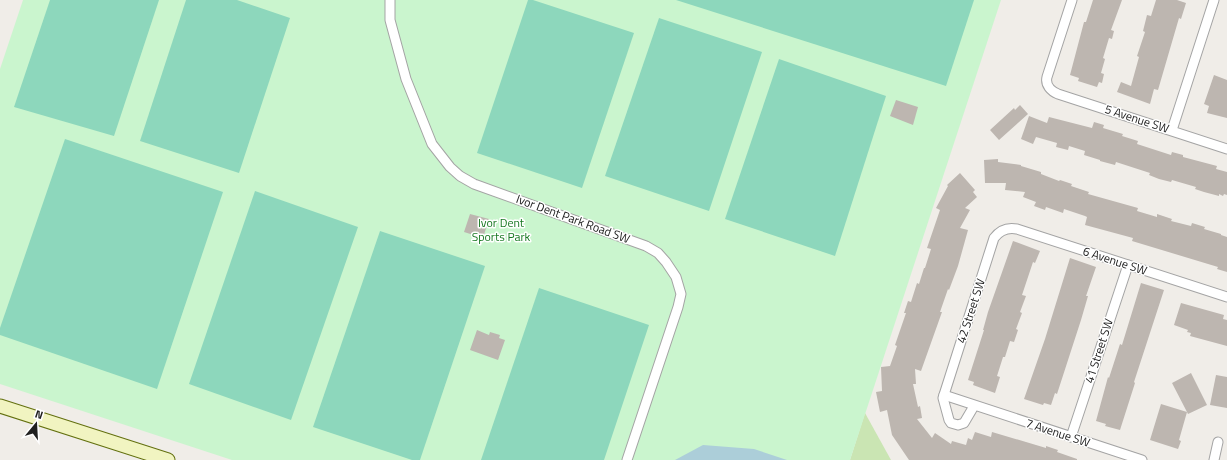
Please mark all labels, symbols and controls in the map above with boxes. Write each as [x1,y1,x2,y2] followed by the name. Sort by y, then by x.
[1103,99,1172,138] street label: 5 Avenue SW
[513,189,633,248] street label: Ivor Dent Park Road SW
[472,213,531,246] park label: Ivor Dent Sports Park
[1081,241,1150,280] street label: 6 Avenue SW
[951,276,990,346] street label: 42 Street SW
[1079,316,1118,386] street label: 41 Street SW
[16,404,56,444] north arrow
[33,406,45,423] text: N
[1024,413,1093,452] street label: 7 Avenue SW

